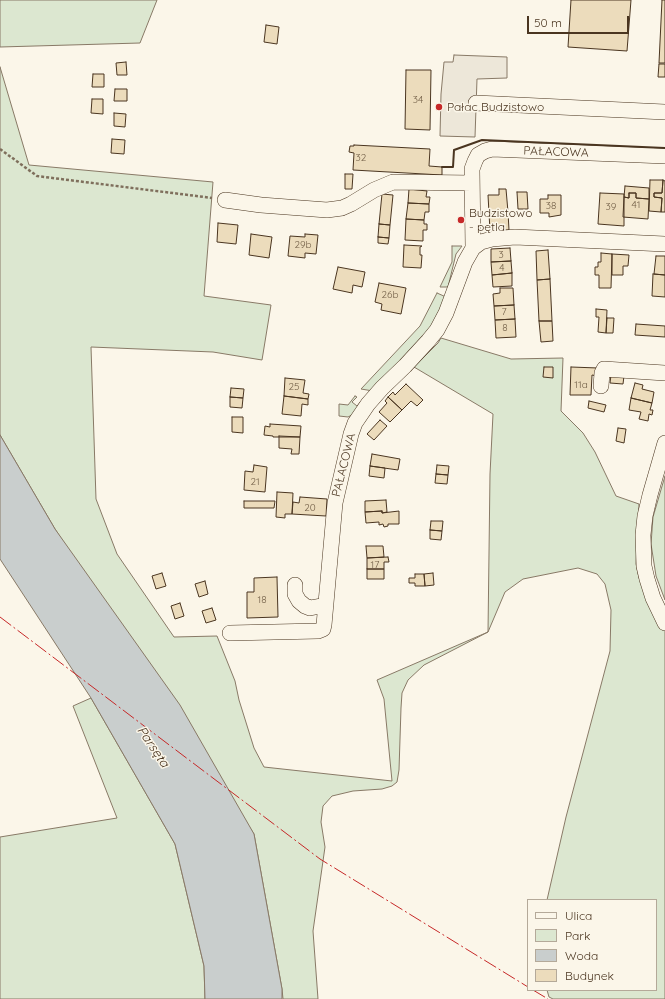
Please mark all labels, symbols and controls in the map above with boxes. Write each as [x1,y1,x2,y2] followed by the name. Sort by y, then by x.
[529,8,631,34] scale bar
[534,15,562,30] text: 50 m
[413,94,423,106] house number: 34
[447,100,544,114] place label: Pałac Budzistowo
[434,102,444,112] marker: Pałac Budzistowo
[523,144,589,160] street label: PAŁACOWA
[356,152,366,164] house number: 32
[632,199,640,211] house number: 41
[546,200,556,212] house number: 38
[606,201,616,213] house number: 39
[469,206,532,234] place label: Budzistowo - pętla
[456,215,466,225] marker: Budzistowo - pętla
[294,239,312,251] house number: 29b
[498,249,504,261] house number: 3
[499,262,505,274] house number: 4
[382,289,398,301] house number: 26b
[501,306,507,318] house number: 7
[502,322,508,334] house number: 8
[574,379,588,391] house number: 11a
[289,381,299,393] house number: 25
[329,432,359,498] street label: PAŁACOWA
[250,476,260,488] house number: 21
[304,502,316,514] house number: 20
[371,559,379,571] house number: 17
[257,594,267,606] house number: 18
[134,723,172,771] water label: Parsęta
[527,899,657,991] legend
[565,908,592,923] text: Ulica
[565,928,590,943] text: Park
[565,948,598,963] text: Woda
[565,968,614,983] text: Budynek

